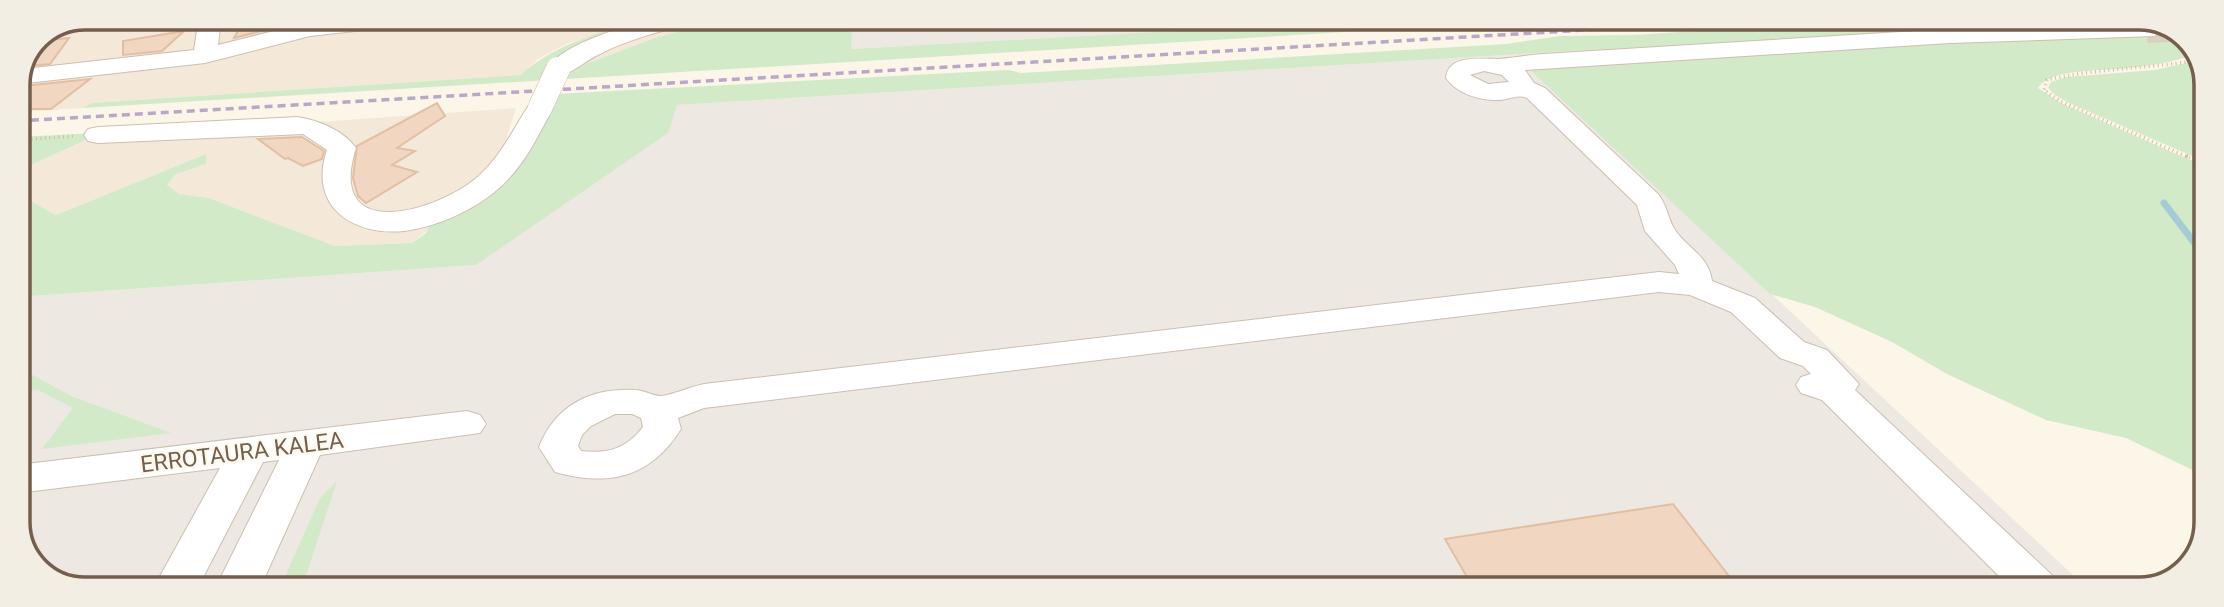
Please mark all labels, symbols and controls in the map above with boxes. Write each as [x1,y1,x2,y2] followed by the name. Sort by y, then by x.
[139,427,345,478] street label: ERROTAURA KALEA

